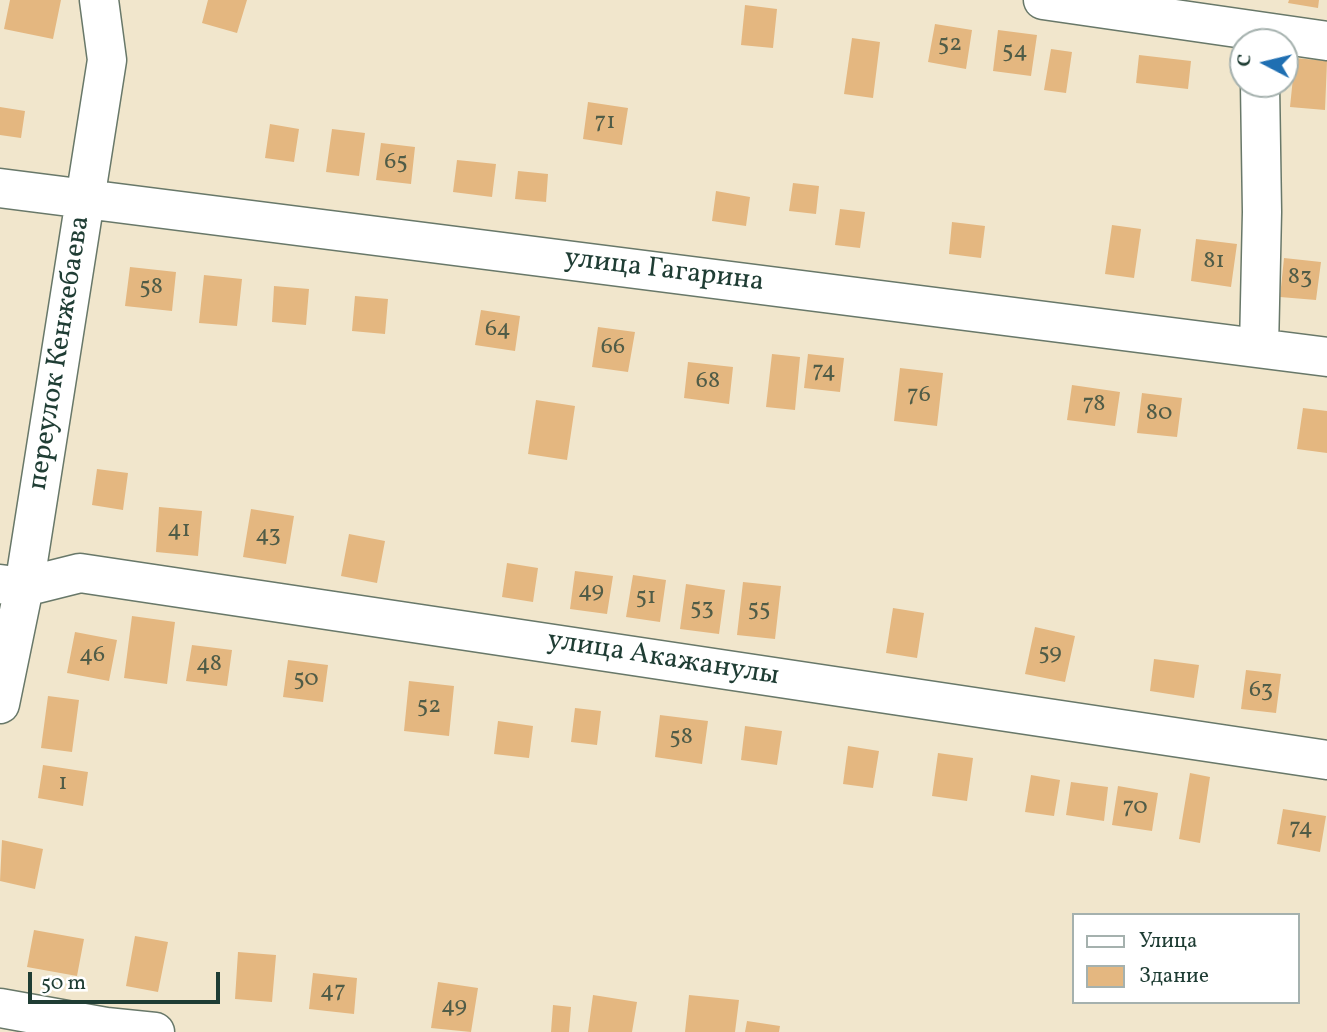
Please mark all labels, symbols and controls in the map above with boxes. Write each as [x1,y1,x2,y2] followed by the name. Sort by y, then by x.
[1229,28,1299,98] north arrow
[938,32,962,60] house number: 52
[1002,39,1028,67] house number: 54
[1231,53,1259,68] text: С
[595,110,615,138] house number: 71
[384,150,408,178] house number: 65
[23,214,99,492] street label: переулок Кенжебаева
[562,243,766,301] street label: улица Гагарина
[1203,249,1225,277] house number: 81
[1288,265,1312,293] house number: 83
[139,275,163,303] house number: 58
[485,317,511,345] house number: 64
[601,335,625,363] house number: 66
[812,359,836,387] house number: 74
[696,369,720,397] house number: 68
[907,383,931,411] house number: 76
[1082,392,1106,420] house number: 78
[1146,401,1172,429] house number: 80
[167,518,191,546] house number: 41
[255,523,281,551] house number: 43
[578,579,604,607] house number: 49
[636,585,656,613] house number: 51
[690,596,714,624] house number: 53
[747,597,771,625] house number: 55
[545,625,781,695] street label: улица Акажанулы
[1038,641,1062,669] house number: 59
[79,643,105,671] house number: 46
[196,652,222,680] house number: 48
[293,667,319,695] house number: 50
[1249,678,1273,706] house number: 63
[417,694,441,722] house number: 52
[669,725,693,753] house number: 58
[58,771,68,799] house number: 1
[1122,795,1148,823] house number: 70
[1289,816,1313,844] house number: 74
[1072,913,1299,1004] legend
[1139,927,1197,956] text: Улица
[32,958,224,1002] scale bar
[1139,962,1209,991] text: Здание
[41,969,86,998] text: 50 m
[320,979,346,1007] house number: 47
[441,994,467,1022] house number: 49

